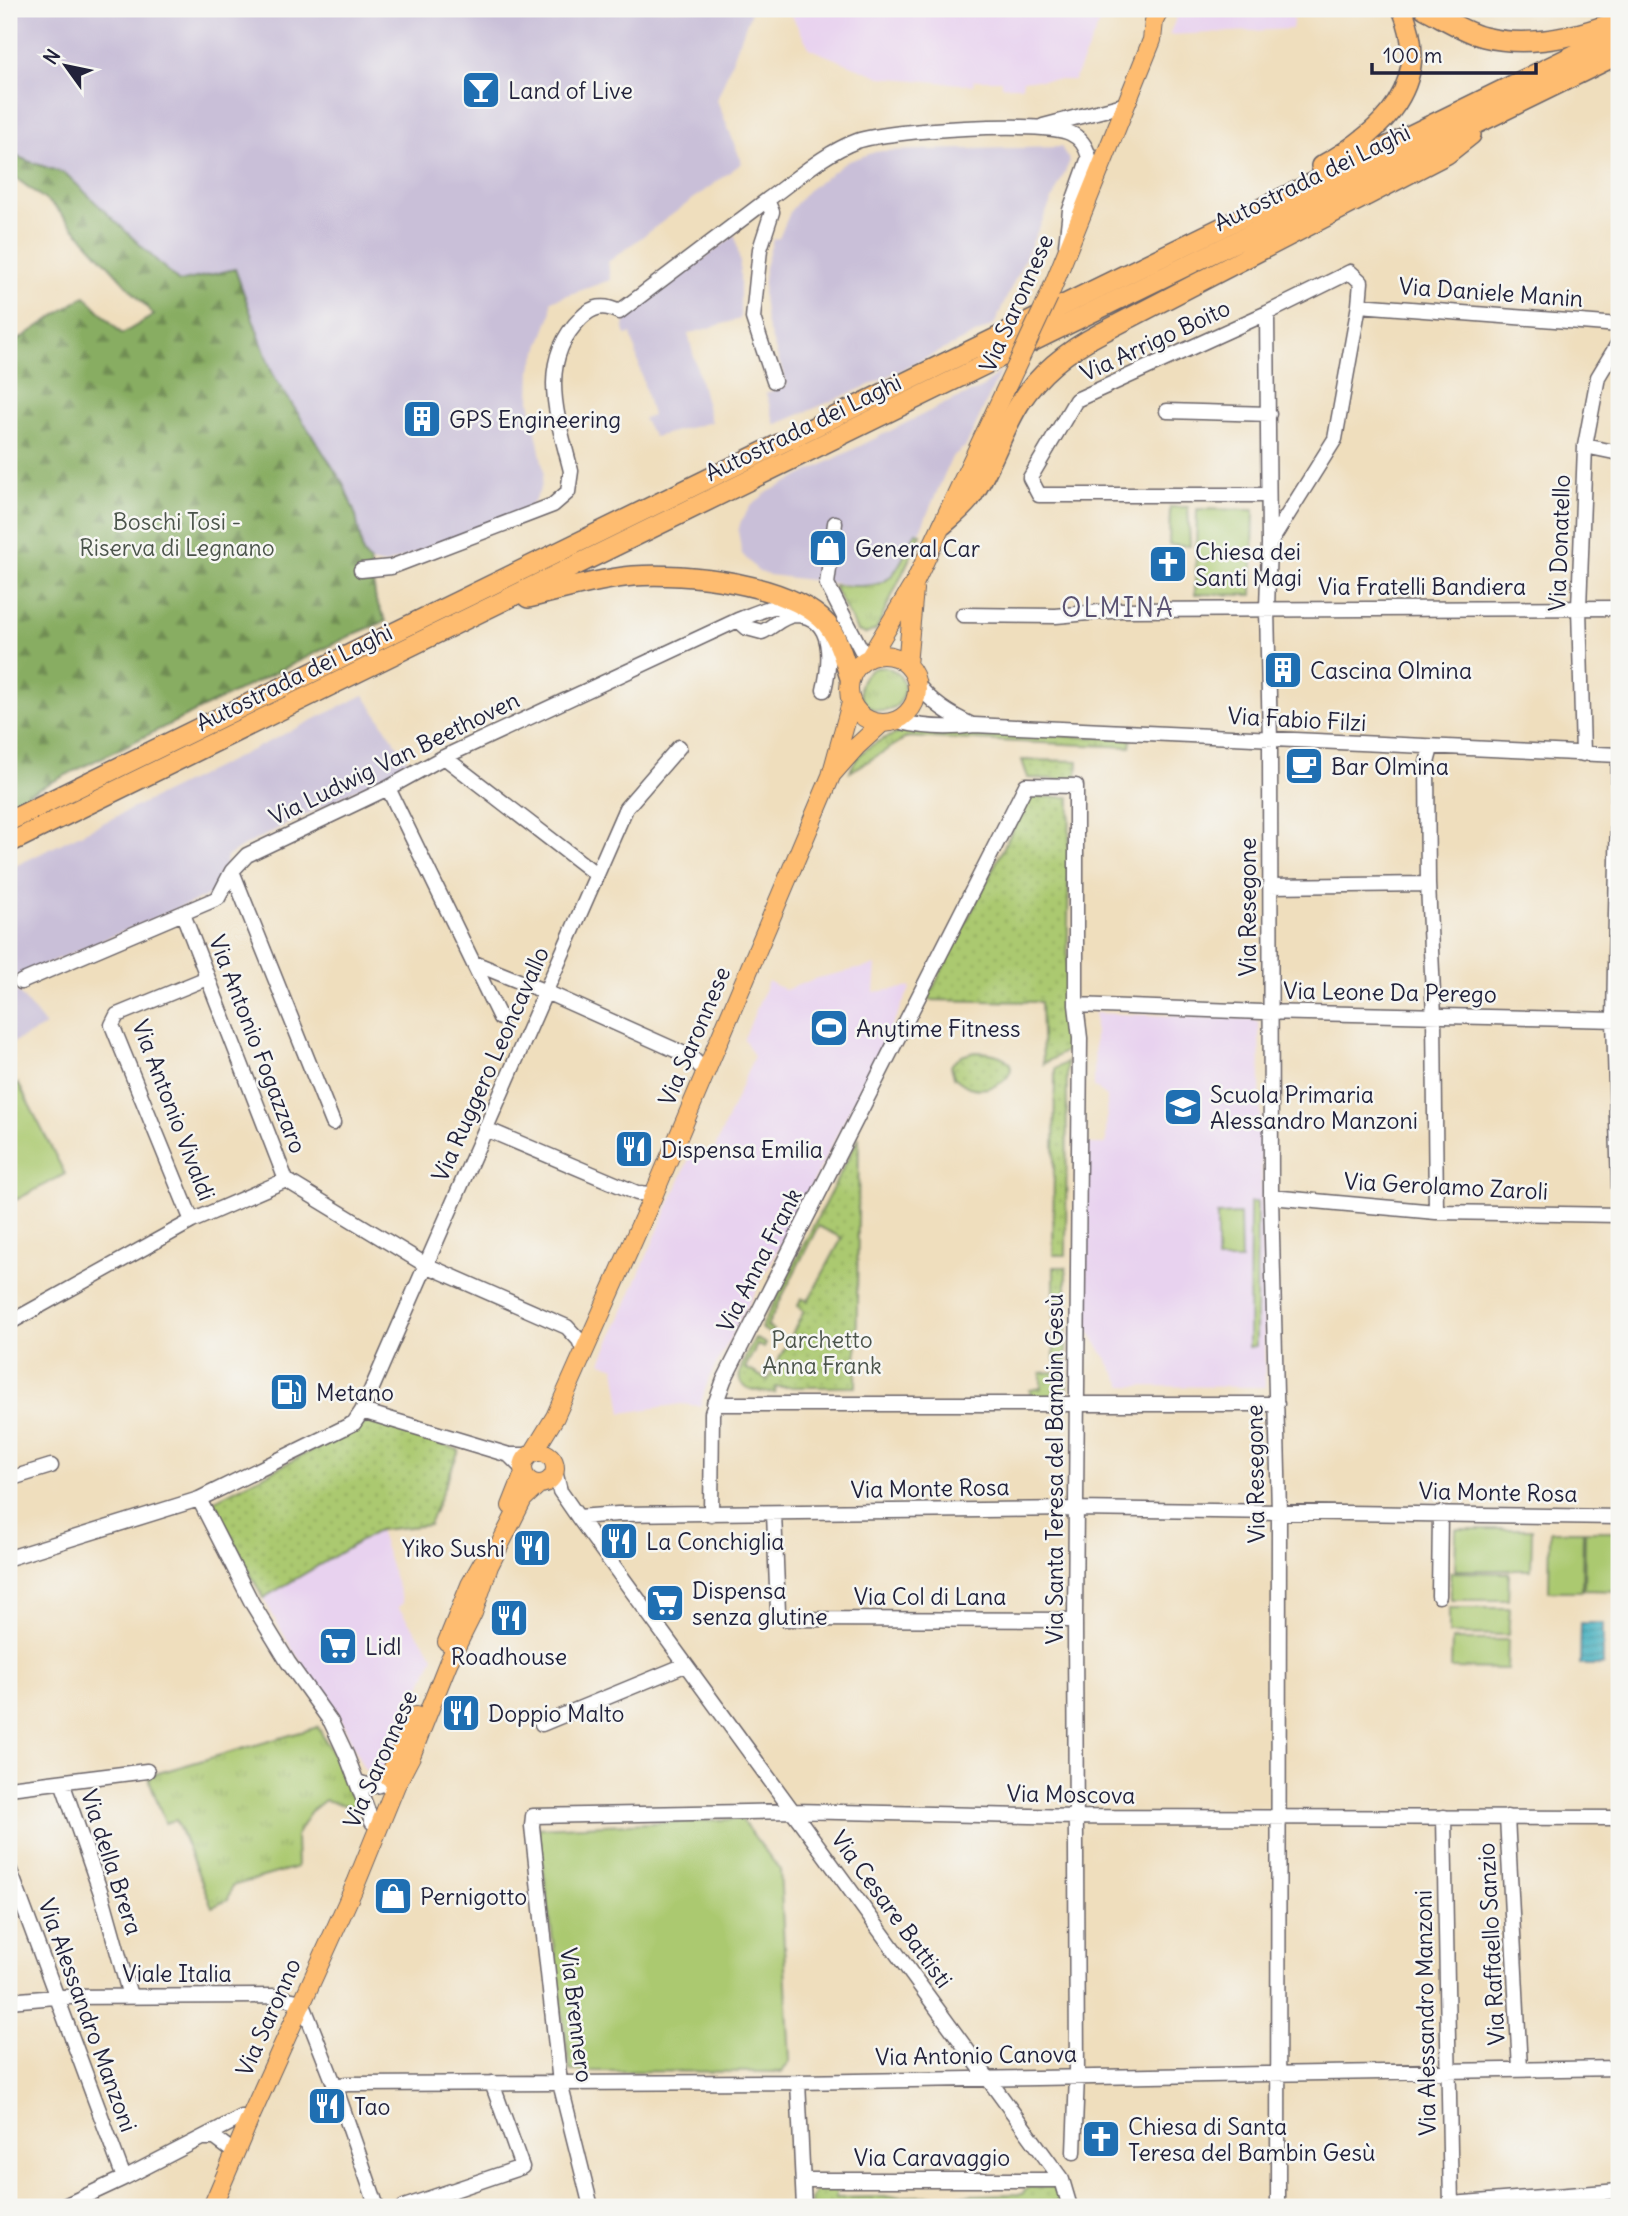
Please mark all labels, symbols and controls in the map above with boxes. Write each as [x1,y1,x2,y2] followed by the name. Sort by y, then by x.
[32,32,102,102] north arrow
[1372,32,1537,76] scale bar
[1383,42,1442,69] text: 100 m
[38,45,65,69] text: N
[460,69,502,111] bar icon: Land of Live
[508,76,633,105] place label: Land of Live
[1209,117,1415,237] street label: Autostrada dei Laghi
[973,229,1059,377] street label: Via Saronnese
[1398,271,1584,313] street label: Via Daniele Manin
[1076,293,1234,387] street label: Via Arrigo Boito
[700,367,906,487] street label: Autostrada dei Laghi
[401,398,443,440] building icon: GPS Engineering
[449,405,621,434] place label: GPS Engineering
[1542,474,1576,612] street label: Via Donatello
[79,507,275,562] park label: Boschi Tosi - Riserva di Legnano
[807,527,849,569] shop icon: General Car
[855,534,981,563] place label: General Car
[1195,537,1302,592] place label: Chiesa dei Santi Magi
[1147,543,1189,585] church icon: Chiesa dei Santi Magi
[1318,572,1526,601] street label: Via Fratelli Bandiera
[1061,591,1175,624] district label: OLMINA
[191,617,397,737] street label: Autostrada dei Laghi
[1262,649,1304,691] building icon: Cascina Olmina
[1310,656,1472,685] place label: Cascina Olmina
[264,685,524,831] street label: Via Ludwig Van Beethoven
[1227,701,1367,737] street label: Via Fabio Filzi
[1283,745,1325,787] cafe icon: Bar Olmina
[1331,752,1449,781] place label: Bar Olmina
[1233,837,1262,977] street label: Via Resegone
[203,931,313,1157] street label: Via Antonio Fogazzaro
[425,942,555,1186] street label: Via Ruggero Leoncavallo
[652,962,736,1110] street label: Via Saronnese
[1283,976,1497,1008] street label: Via Leone Da Perego
[808,1007,850,1049] sports icon: Anytime Fitness
[856,1014,1021,1043] place label: Anytime Fitness
[126,1016,222,1204] street label: Via Antonio Vivaldi
[1210,1080,1418,1135] place label: Scuola Primaria Alessandro Manzoni
[1162,1086,1204,1128] school or university icon: Scuola Primaria Alessandro Manzoni
[613,1128,655,1170] restaurant icon: Dispensa Emilia
[661,1135,823,1164] place label: Dispensa Emilia
[1343,1166,1549,1206] street label: Via Gerolamo Zaroli
[710,1183,808,1337] street label: Via Anna Frank
[1040,1294,1069,1644] street label: Via Santa Teresa del Bambin Gesù
[762,1325,882,1380] park label: Parchetto Anna Frank
[268,1371,310,1413] fuel station icon: Metano
[316,1378,394,1407] place label: Metano
[1239,1404,1271,1544] street label: Via Resegone
[850,1472,1010,1504] street label: Via Monte Rosa
[1418,1476,1578,1508] street label: Via Monte Rosa
[598,1520,640,1562] restaurant icon: La Conchiglia
[511,1527,553,1569] restaurant icon: Yiko Sushi
[646,1527,785,1556] place label: La Conchiglia
[402,1534,505,1563] place label: Yiko Sushi
[692,1576,828,1631] place label: Dispensa senza glutine
[644,1582,686,1624] supermarket icon: Dispensa senza glutine
[854,1582,1006,1611] street label: Via Col di Lana
[488,1597,530,1639] restaurant icon: Roadhouse
[317,1625,359,1667] supermarket icon: Lidl
[365,1632,401,1661] place label: Lidl
[451,1642,567,1671] place label: Roadhouse
[337,1685,423,1833] street label: Via Saronnese
[440,1692,482,1734] restaurant icon: Doppio Malto
[488,1699,624,1728] place label: Doppio Malto
[1006,1778,1136,1810] street label: Via Moscova
[75,1786,149,1938] street label: Via della Brera
[825,1825,959,1993] street label: Via Cesare Battisti
[1471,1842,1511,2046] street label: Via Raffaello Sanzio
[372,1875,414,1917] shop icon: Pernigotto
[420,1882,527,1911] place label: Pernigotto
[1408,1890,1442,2136] street label: Via Alessandro Manzoni
[32,1894,144,2136] street label: Via Alessandro Manzoni
[554,1946,600,2084] street label: Via Brennero
[229,1954,307,2080] street label: Via Saronno
[122,1959,232,1988] street label: Viale Italia
[875,2039,1077,2071] street label: Via Antonio Canova
[306,2085,348,2127] restaurant icon: Tao
[354,2092,390,2121] place label: Tao
[1128,2112,1375,2167] place label: Chiesa di Santa Teresa del Bambin Gesù
[1080,2118,1122,2160] church icon: Chiesa di Santa Teresa del Bambin Gesù
[854,2143,1010,2172] street label: Via Caravaggio

